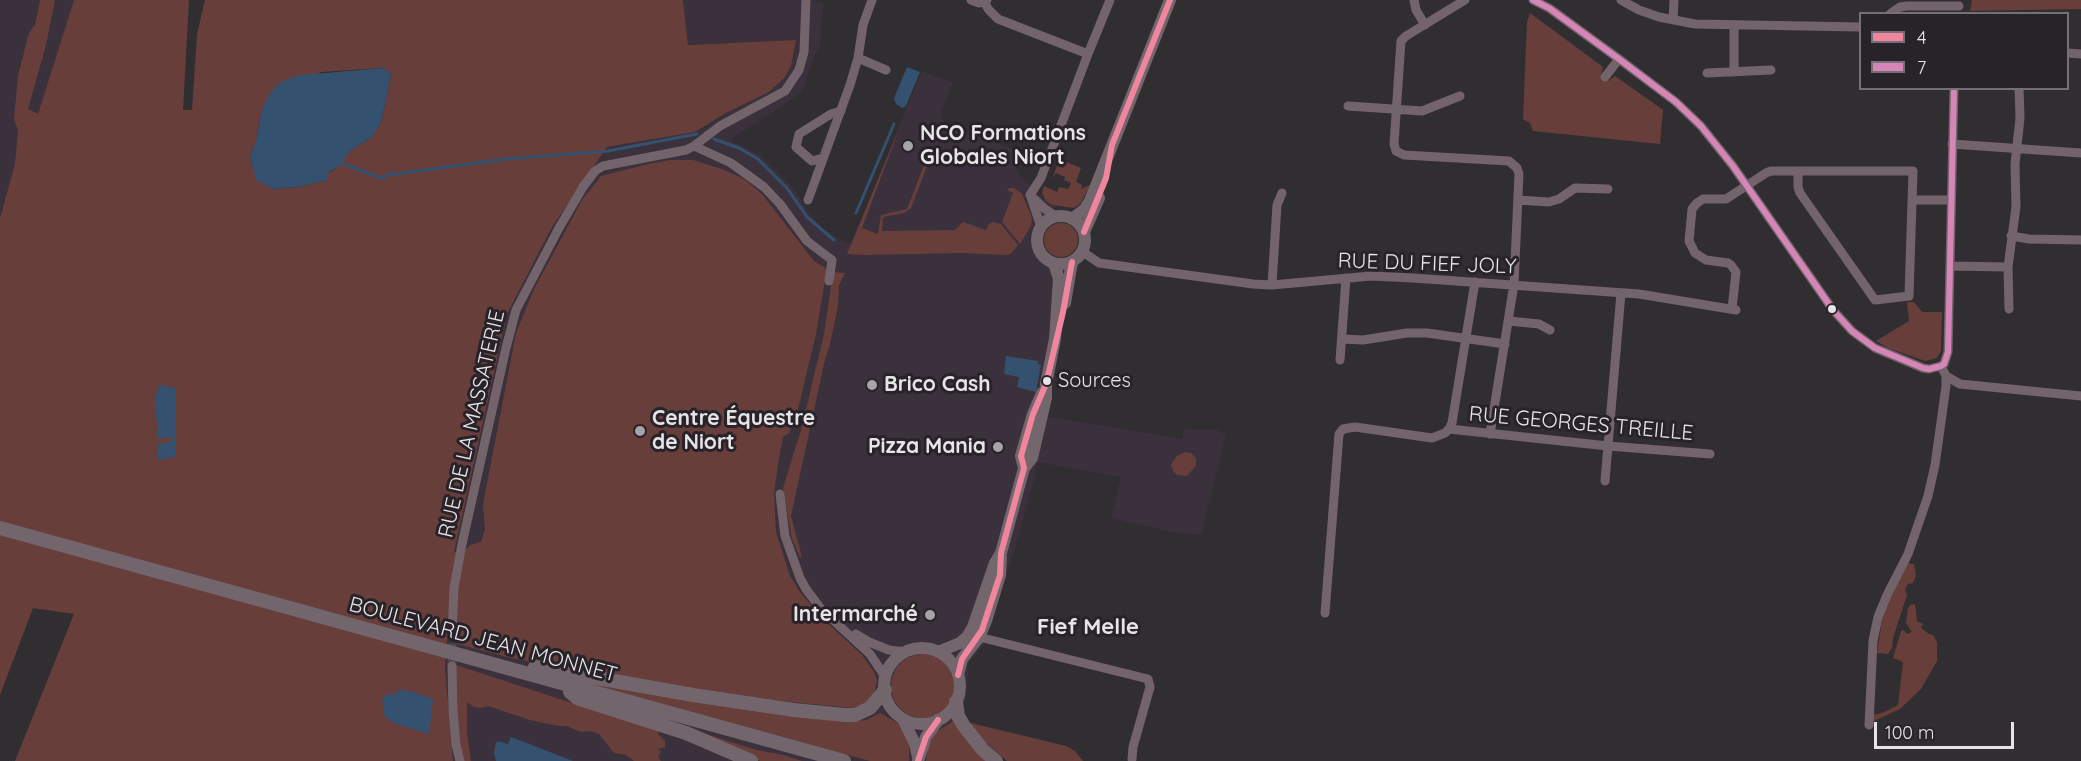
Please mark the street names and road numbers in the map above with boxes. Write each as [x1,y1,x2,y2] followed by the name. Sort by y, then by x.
[1337,248,1517,280] street label: RUE DU FIEF JOLY
[434,308,510,540] street label: RUE DE LA MASSATERIE
[1468,402,1694,446] street label: RUE GEORGES TREILLE
[346,592,620,688] street label: BOULEVARD JEAN MONNET

